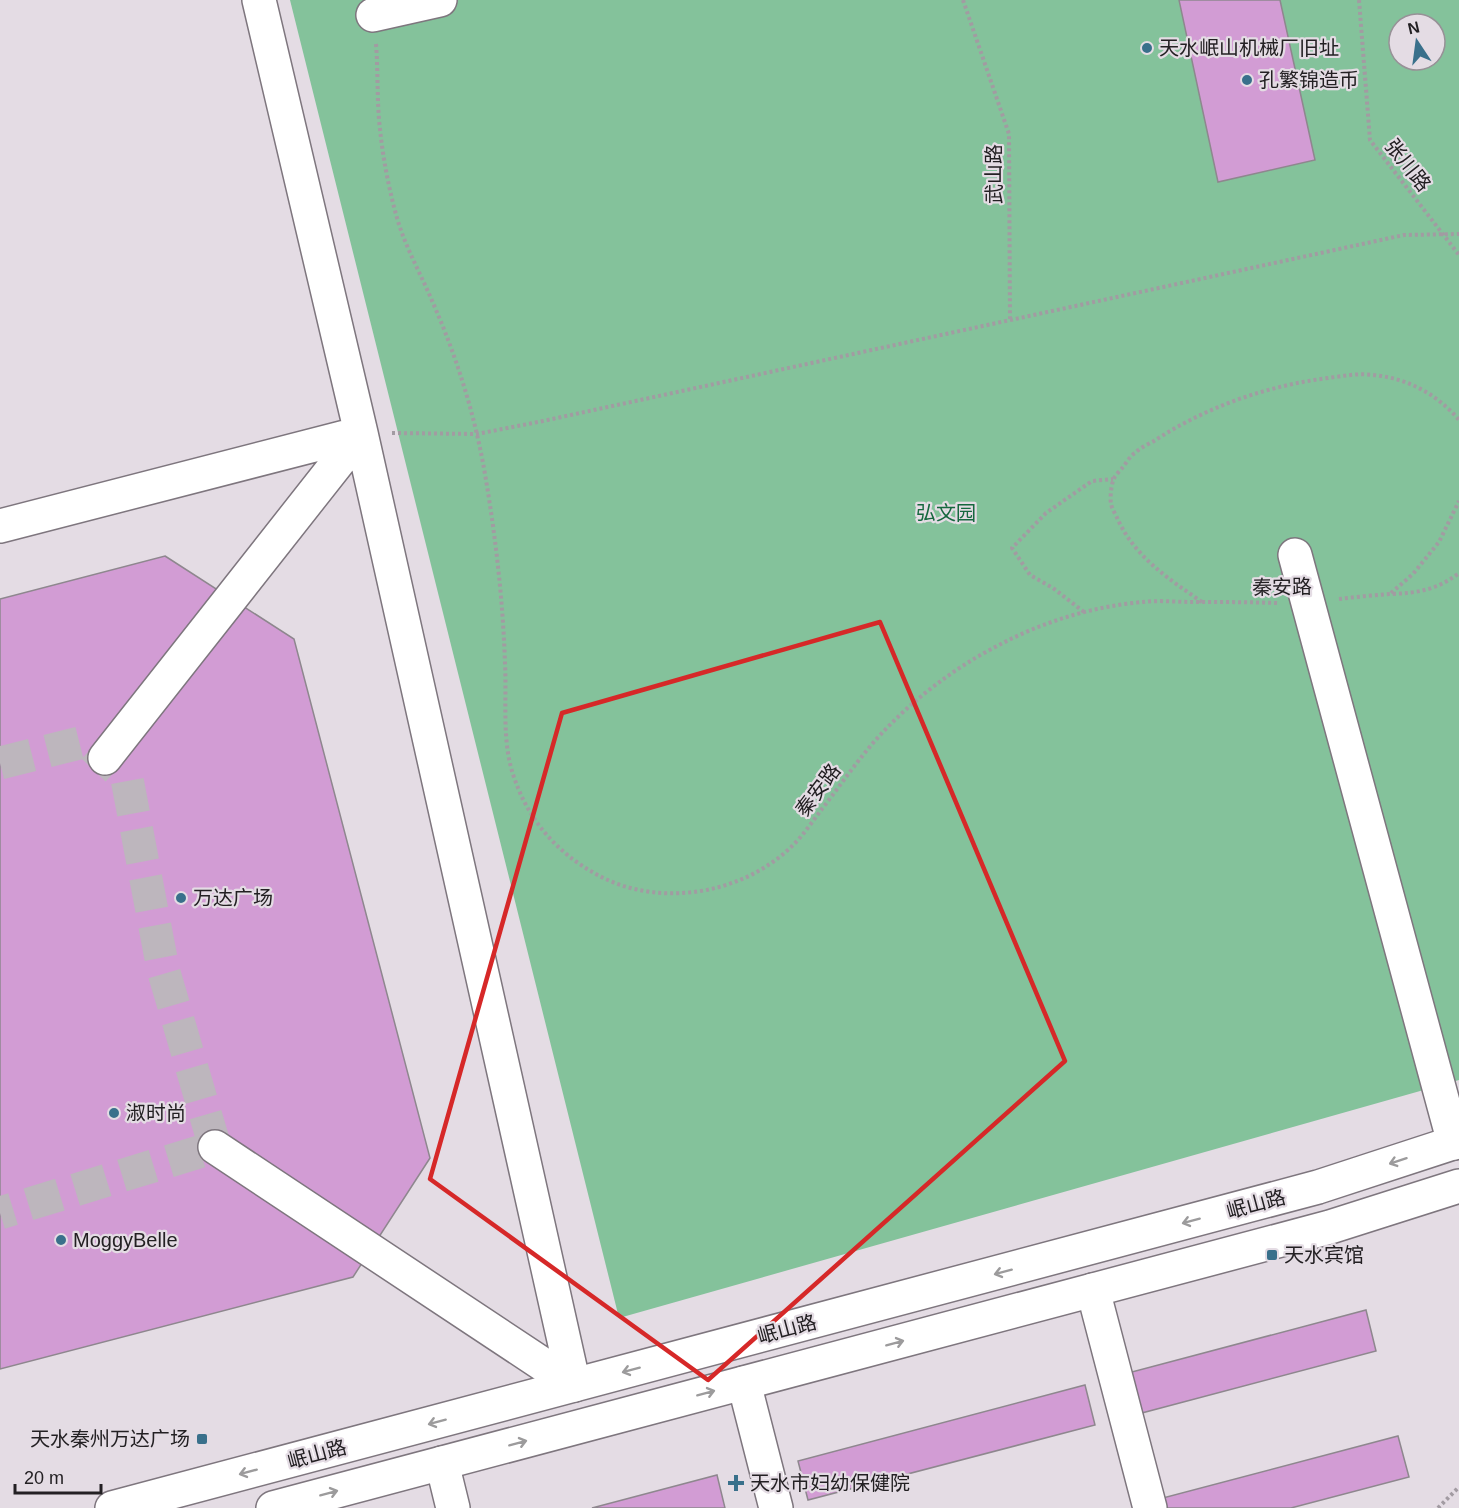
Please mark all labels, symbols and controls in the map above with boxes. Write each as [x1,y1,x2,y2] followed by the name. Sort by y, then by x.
[1387,12,1447,72] north arrow
[1406,18,1421,37] text: N
[1159,37,1339,59] place label: 天水岷山机械厂旧址
[1140,41,1154,55] marker: 天水岷山机械厂旧址
[1259,69,1359,91] place label: 孔繁锦造币
[1240,73,1254,87] marker: 孔繁锦造币
[1381,135,1435,195] street label: 张川路
[983,144,1005,204] street label: 武山路
[916,502,976,524] park label: 弘文园
[1252,575,1312,599] street label: 秦安路
[791,759,845,821] street label: 秦安路
[193,887,273,909] place label: 万达广场
[174,891,188,905] marker: 万达广场
[126,1102,186,1124] place label: 淑时尚
[107,1106,121,1120] marker: 淑时尚
[1389,1156,1408,1167] one-way arrow
[1224,1186,1288,1222] street label: 岷山路
[1182,1216,1201,1228] one-way arrow
[73,1229,178,1251] place label: MoggyBelle
[54,1233,68,1247] marker: MoggyBelle
[1284,1244,1364,1266] place label: 天水宾馆
[1265,1248,1279,1262] marker: 天水宾馆
[993,1266,1012,1278] one-way arrow
[755,1311,819,1347] street label: 岷山路
[885,1336,904,1348] one-way arrow
[622,1365,641,1376] one-way arrow
[697,1386,716,1398] one-way arrow
[428,1417,447,1428] one-way arrow
[30,1428,190,1450] place label: 天水秦州万达广场
[195,1432,209,1446] marker: 天水秦州万达广场
[285,1436,349,1472] street label: 岷山路
[508,1437,527,1448] one-way arrow
[15,1457,100,1495] scale bar
[239,1467,258,1478] one-way arrow
[24,1468,64,1488] text: 20 m
[750,1472,910,1494] place label: 天水市妇幼保健院
[727,1474,745,1492] marker: 天水市妇幼保健院
[320,1487,339,1498] one-way arrow

